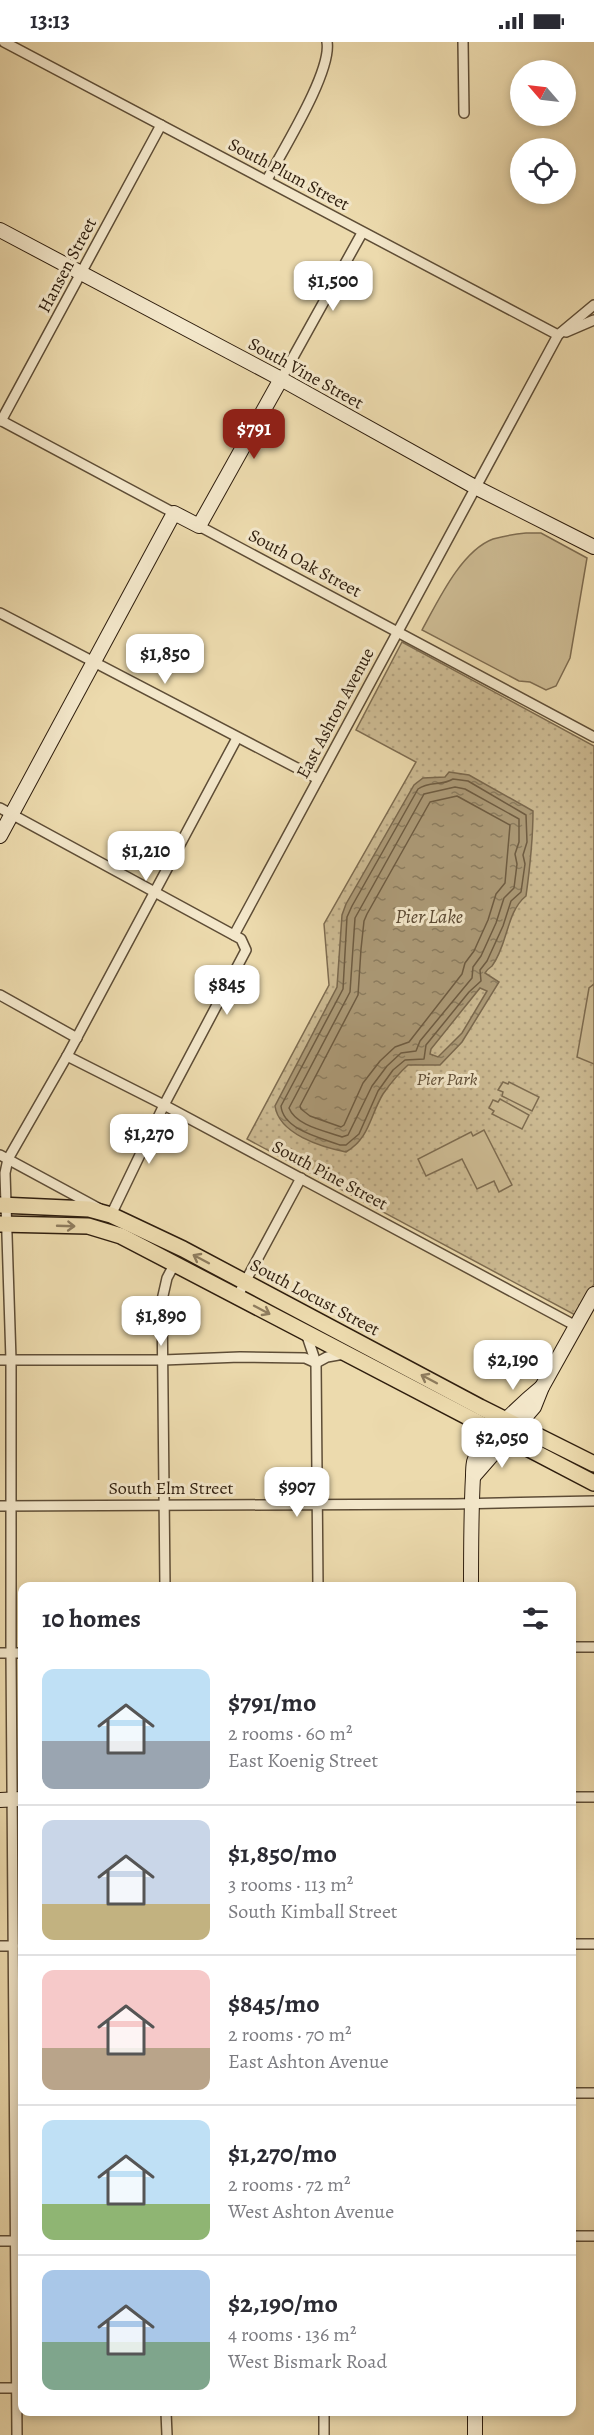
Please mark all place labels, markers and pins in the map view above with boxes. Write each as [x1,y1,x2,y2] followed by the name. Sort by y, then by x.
[284,261,382,312] pin: $1,500
[218,409,290,460] pin: $791
[116,634,214,685] pin: $1,850
[97,831,195,882] pin: $1,210
[191,965,263,1016] pin: $845
[100,1114,198,1165] pin: $1,270
[112,1296,210,1347] pin: $1,890
[464,1340,562,1391] pin: $2,190
[453,1418,551,1469] pin: $2,050
[261,1467,333,1518] pin: $907

